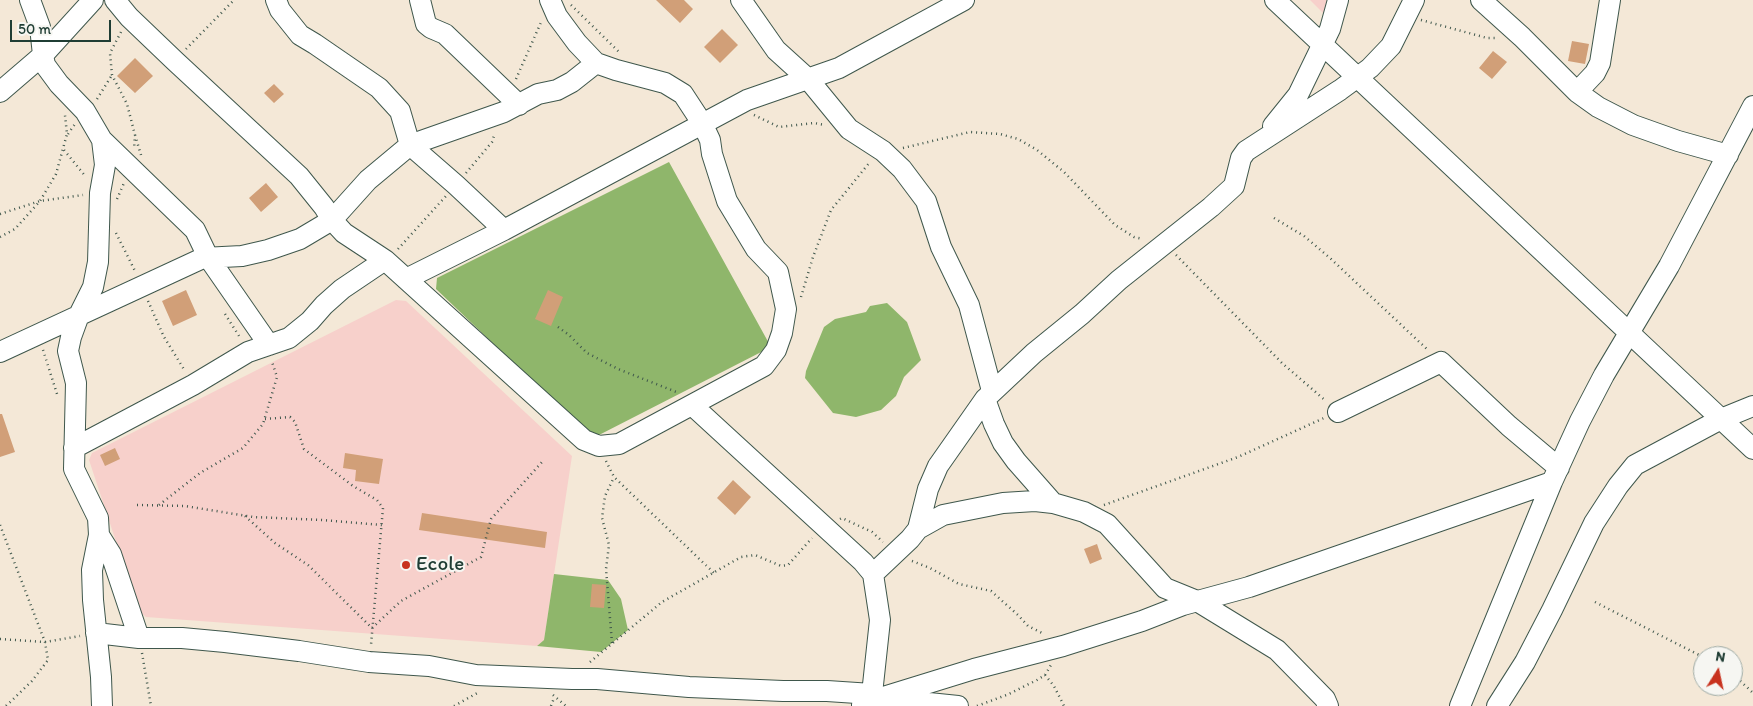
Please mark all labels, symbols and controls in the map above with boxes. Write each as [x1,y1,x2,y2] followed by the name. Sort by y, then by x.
[12,10,114,42] scale bar
[18,20,51,38] text: 50 m
[416,552,464,578] place label: Ecole
[400,559,412,571] marker: Ecole
[1693,646,1743,696] north arrow
[1714,648,1727,666] text: N

